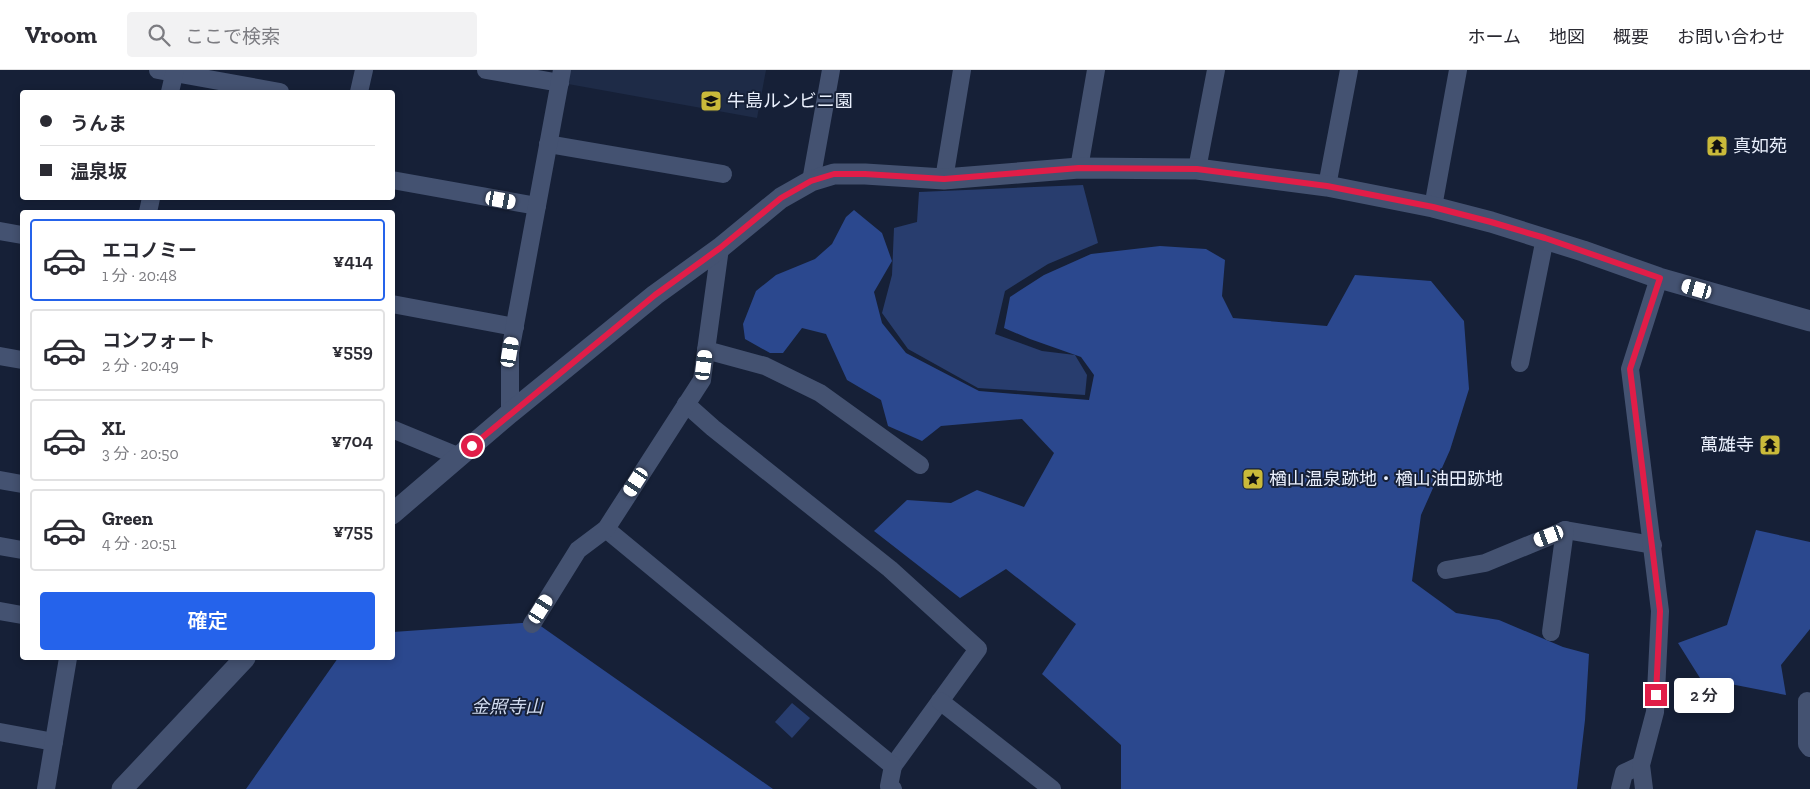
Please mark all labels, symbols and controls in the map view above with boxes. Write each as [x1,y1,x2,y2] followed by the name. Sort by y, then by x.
[127,12,477,57] search box
[25,20,97,49] text: Vroom
[145,21,173,49] icon: search
[185,25,280,48] text: ここで検索
[1468,26,1521,48] text: ホーム
[1549,26,1585,48] text: 地図
[1613,26,1649,48] text: 概要
[1677,26,1785,48] text: お問い合わせ
[699,89,723,113] school or university icon: 牛島ルンビニ園
[727,90,853,112] place label: 牛島ルンビニ園
[70,112,127,135] text: うんま
[1705,134,1729,158] temple icon: 真如苑
[1733,135,1787,157] place label: 真如苑
[70,160,127,183] text: 温泉坂
[484,190,517,210] car
[42,238,87,283] icon: car
[102,239,197,262] text: エコノミー
[333,249,373,272] text: ¥414
[102,266,177,285] text: 1 分 · 20:48
[1680,278,1713,300] car
[42,328,87,373] icon: car
[102,329,215,352] text: コンフォート
[500,336,519,368] car
[332,339,373,362] text: ¥559
[694,349,713,381] car
[102,356,179,375] text: 2 分 · 20:49
[102,417,125,440] text: XL
[42,418,87,463] icon: car
[331,429,373,452] text: ¥704
[1758,433,1782,457] temple icon: 萬雄寺
[1700,434,1754,456] place label: 萬雄寺
[461,435,483,457] route start
[102,444,179,463] text: 3 分 · 20:50
[621,465,650,499] car
[1241,467,1265,491] place icon: 楢山温泉跡地・楢山油田跡地
[1269,468,1503,490] place label: 楢山温泉跡地・楢山油田跡地
[102,507,153,530] text: Green
[42,508,87,553] icon: car
[333,519,373,542] text: ¥755
[1532,524,1565,548] car
[102,534,176,553] text: 4 分 · 20:51
[40,592,375,650] button: 確定
[526,592,555,626] car
[1674,678,1734,712] callout: 2 分
[1645,684,1667,706] route end
[1690,686,1718,705] text: 2 分
[471,696,544,718] park label: 金照寺山

